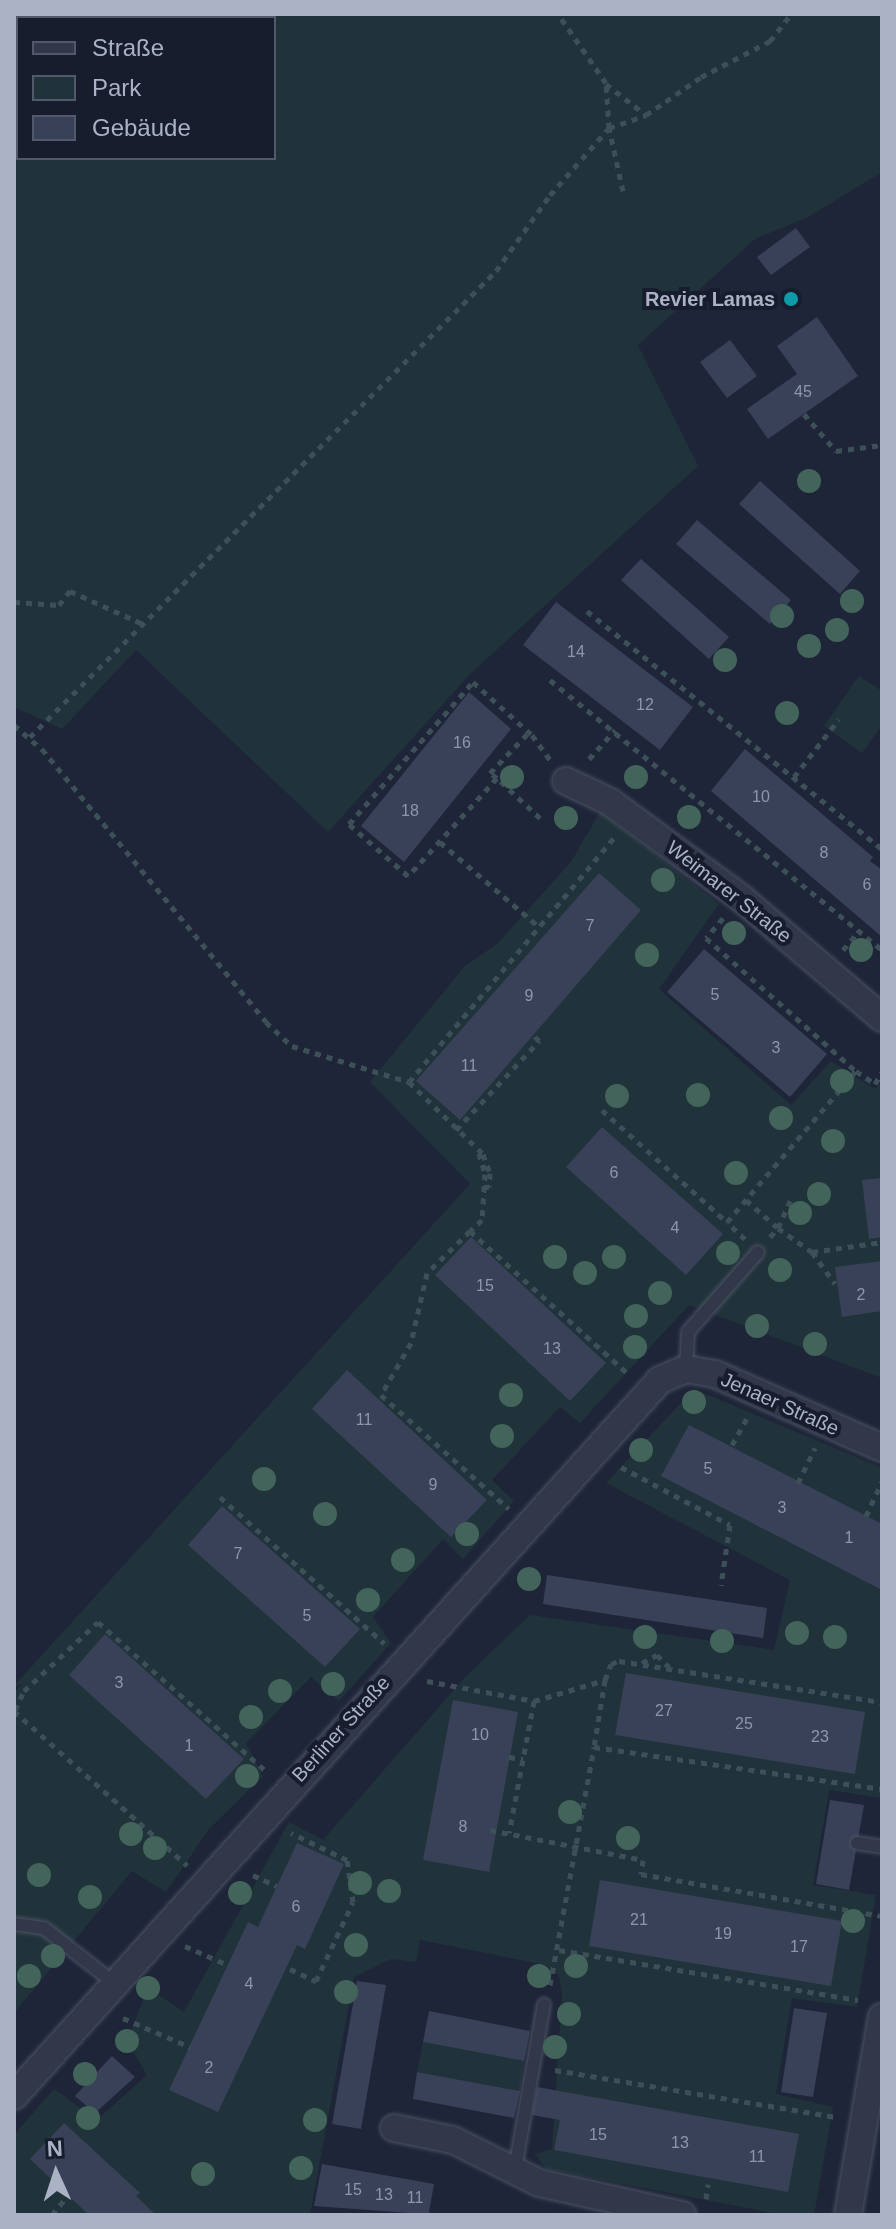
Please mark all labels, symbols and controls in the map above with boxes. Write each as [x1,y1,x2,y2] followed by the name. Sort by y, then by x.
[16,16,276,160] legend
[92,34,164,61] text: Straße
[92,74,141,101] text: Park
[92,114,191,141] text: Gebäude
[645,287,775,311] place label: Revier Lamas
[782,290,800,308] marker: Revier Lamas
[794,382,812,402] house number: 45
[567,642,585,662] house number: 14
[636,695,654,715] house number: 12
[453,733,471,753] house number: 16
[752,787,770,807] house number: 10
[401,801,419,821] house number: 18
[662,836,796,948] street label: Weimarer Straße
[820,843,828,863] house number: 8
[863,875,871,895] house number: 6
[586,916,594,936] house number: 7
[711,985,719,1005] house number: 5
[525,986,533,1006] house number: 9
[772,1038,780,1058] house number: 3
[461,1056,477,1076] house number: 11
[610,1163,618,1183] house number: 6
[671,1218,679,1238] house number: 4
[476,1276,494,1296] house number: 15
[857,1285,865,1305] house number: 2
[543,1339,561,1359] house number: 13
[717,1367,843,1441] street label: Jenaer Straße
[356,1410,372,1430] house number: 11
[704,1459,712,1479] house number: 5
[429,1475,437,1495] house number: 9
[778,1498,786,1518] house number: 3
[845,1528,853,1548] house number: 1
[234,1544,242,1564] house number: 7
[303,1606,311,1626] house number: 5
[287,1671,395,1787] street label: Berliner Straße
[115,1673,123,1693] house number: 3
[655,1701,673,1721] house number: 27
[735,1714,753,1734] house number: 25
[471,1725,489,1745] house number: 10
[811,1727,829,1747] house number: 23
[185,1736,193,1756] house number: 1
[459,1817,467,1837] house number: 8
[292,1897,300,1917] house number: 6
[630,1910,648,1930] house number: 21
[714,1924,732,1944] house number: 19
[790,1937,808,1957] house number: 17
[245,1974,253,1994] house number: 4
[205,2058,213,2078] house number: 2
[589,2125,607,2145] house number: 15
[16,2133,96,2213] north arrow
[671,2133,689,2153] house number: 13
[46,2136,63,2161] text: N
[749,2147,765,2167] house number: 11
[344,2180,362,2200] house number: 15
[375,2185,393,2205] house number: 13
[407,2188,423,2208] house number: 11

